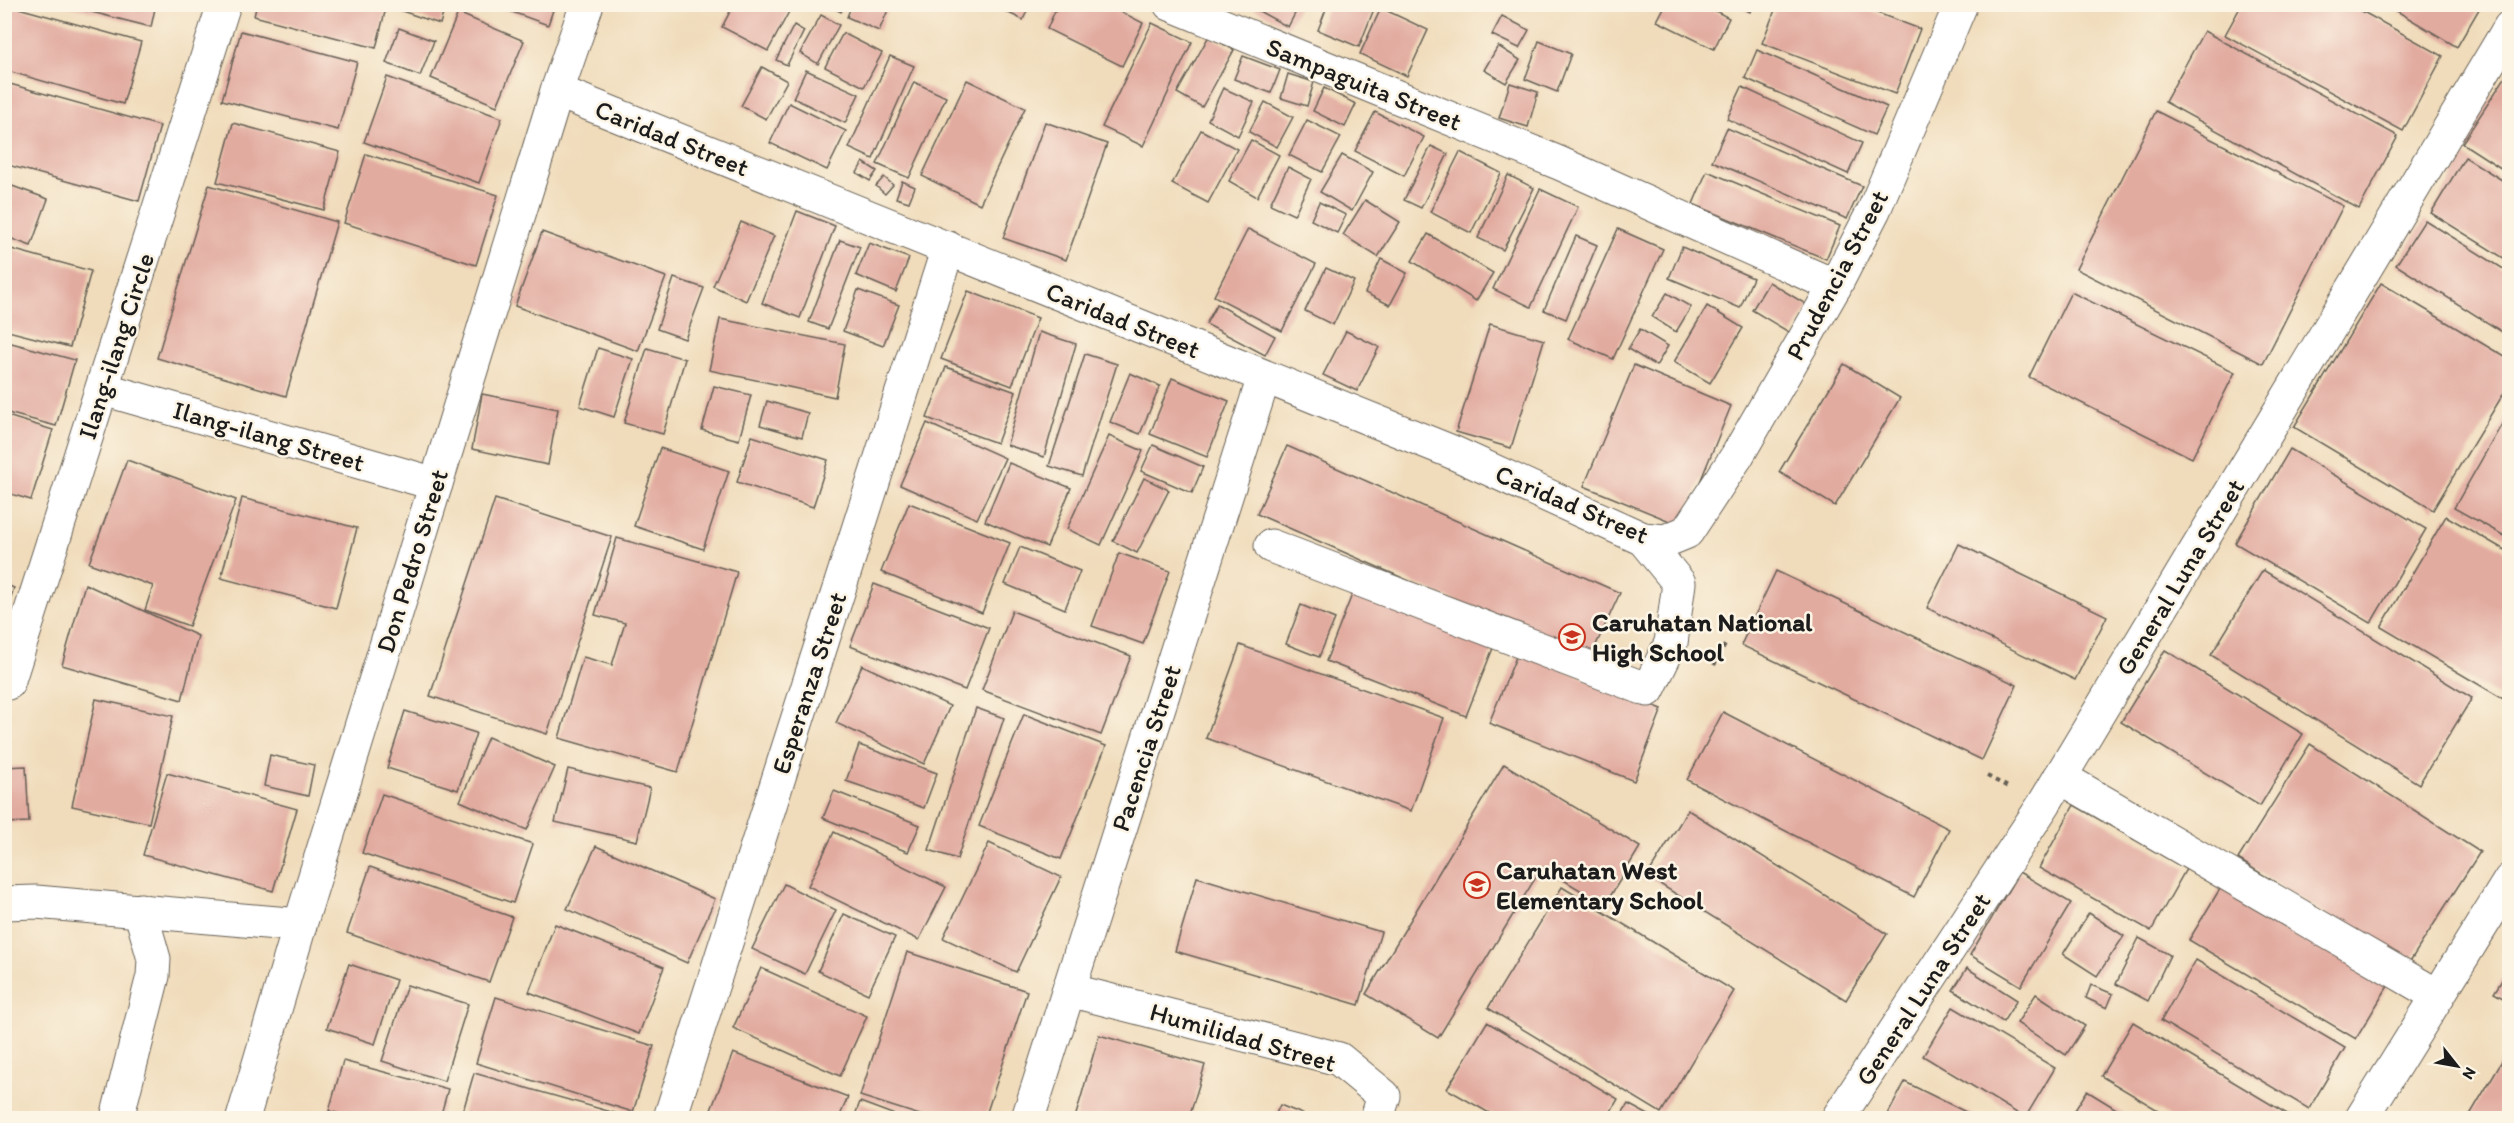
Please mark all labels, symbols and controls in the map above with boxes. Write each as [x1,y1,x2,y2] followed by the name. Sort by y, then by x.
[1262,30,1467,138] street label: Sampaguita Street
[590,93,754,184] street label: Caridad Street
[1779,184,1895,366] street label: Prudencia Street
[71,249,161,443] street label: Ilang-ilang Circle
[1041,275,1205,366] street label: Caridad Street
[170,393,369,479] street label: Ilang-ilang Street
[1491,457,1654,551] street label: Caridad Street
[369,465,455,657] street label: Don Pedro Street
[2109,473,2251,681] street label: General Luna Street
[765,588,854,778] street label: Esperanza Street
[1592,606,1813,668] place label: Caruhatan National High School
[1557,622,1587,652] school or university icon: Caruhatan National High School
[1104,661,1188,835] street label: Pacencia Street
[1496,854,1704,916] place label: Caruhatan West Elementary School
[1462,870,1492,900] school or university icon: Caruhatan West Elementary School
[1849,886,1997,1092] street label: General Luna Street
[1146,995,1340,1079] street label: Humilidad Street
[2427,1036,2487,1096] north arrow
[2459,1064,2480,1083] text: N

